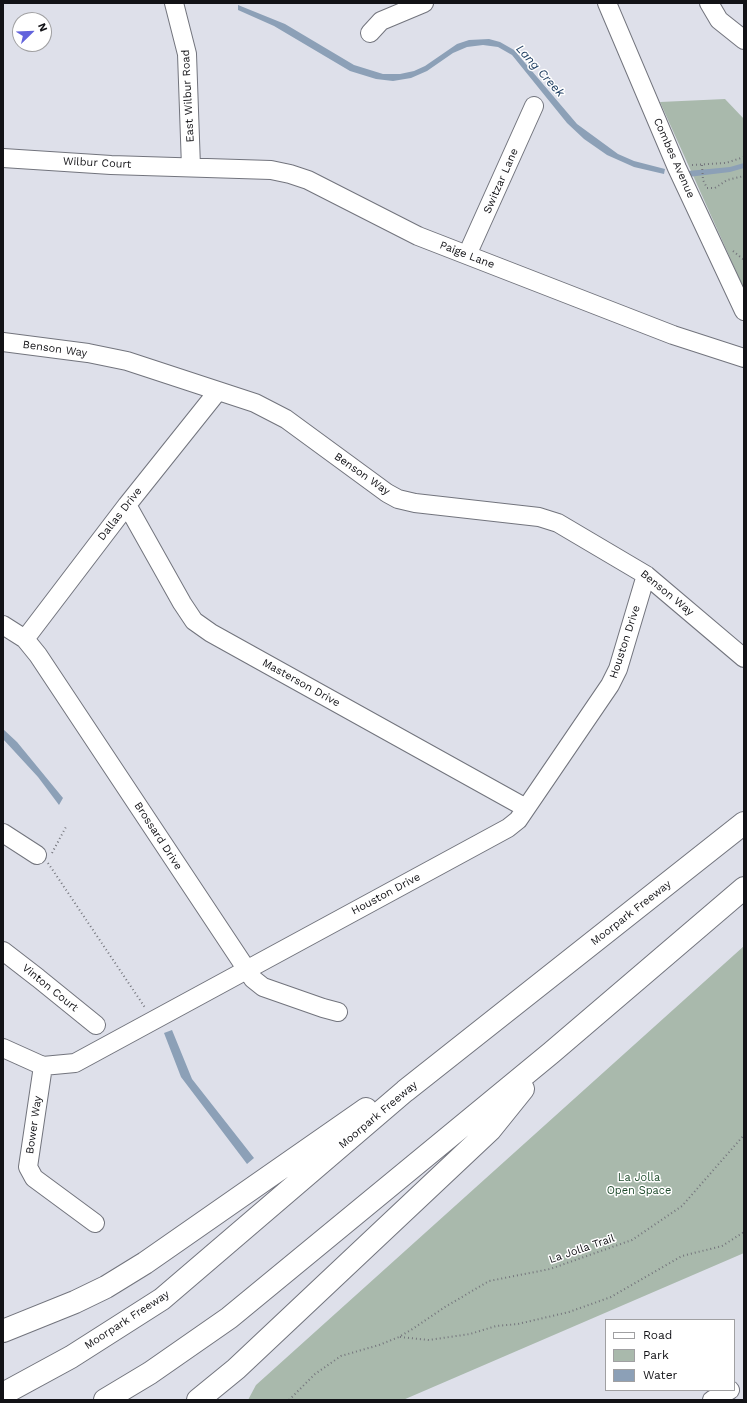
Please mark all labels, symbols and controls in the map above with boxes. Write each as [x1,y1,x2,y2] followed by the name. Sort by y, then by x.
[12,12,52,52] north arrow
[35,21,50,34] text: N
[513,42,567,100] water label: Lang Creek
[179,49,197,143] street label: East Wilbur Road
[650,116,698,200] street label: Combes Avenue
[481,146,521,216] street label: Switzar Lane
[62,155,132,171] street label: Wilbur Court
[438,238,496,272] street label: Paige Lane
[22,338,88,360] street label: Benson Way
[332,450,392,498] street label: Benson Way
[95,485,145,543] street label: Dallas Drive
[638,567,696,619] street label: Benson Way
[607,604,643,680] street label: Houston Drive
[260,656,342,710] street label: Masterson Drive
[131,800,185,872] street label: Brossard Drive
[349,870,423,918] street label: Houston Drive
[588,878,674,948] street label: Moorpark Freeway
[19,961,81,1015] street label: Vinton Court
[336,1078,420,1152] street label: Moorpark Freeway
[23,1095,45,1155] street label: Bower Way
[607,1171,671,1197] park label: La Jolla Open Space
[547,1232,617,1266] street label: La Jolla Trail
[82,1288,172,1352] street label: Moorpark Freeway
[605,1319,735,1391] legend
[643,1328,672,1342] text: Road
[643,1348,669,1362] text: Park
[643,1368,677,1382] text: Water

